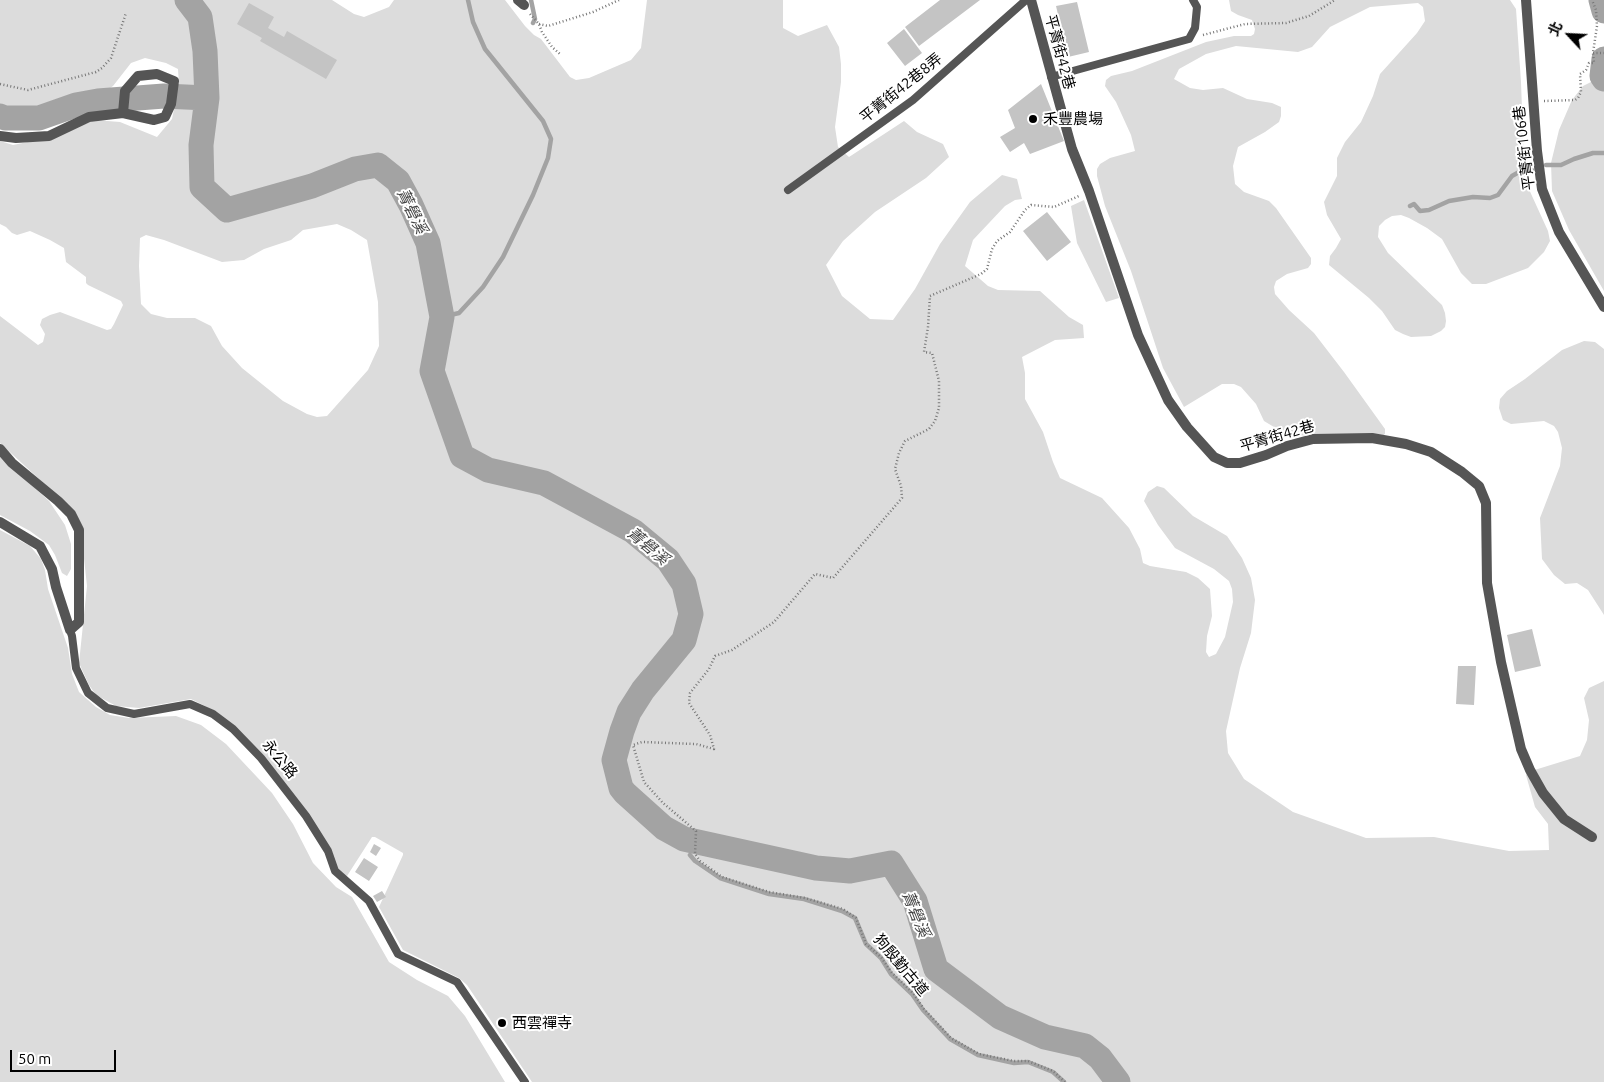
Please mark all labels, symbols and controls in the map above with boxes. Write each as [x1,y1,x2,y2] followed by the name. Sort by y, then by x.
[1544,10,1594,60] north arrow
[1041,13,1079,91] street label: 平菁街42巷
[1545,19,1566,38] text: 北
[856,49,946,127] street label: 平菁街42巷8弄
[1510,105,1538,191] street label: 平菁街106巷
[1043,110,1103,128] place label: 禾豐農場
[1027,113,1039,125] marker: 禾豐農場
[393,185,431,237] water label: 菁礐溪
[1238,417,1316,455] street label: 平菁街42巷
[623,523,673,569] water label: 菁礐溪
[259,736,301,782] street label: 永公路
[898,888,934,940] water label: 菁礐溪
[870,930,932,1000] street label: 狗殷勤古道
[512,1014,572,1032] place label: 西雲禪寺
[496,1017,508,1029] marker: 西雲禪寺
[12,1040,119,1072] scale bar
[18,1050,51,1067] text: 50 m

